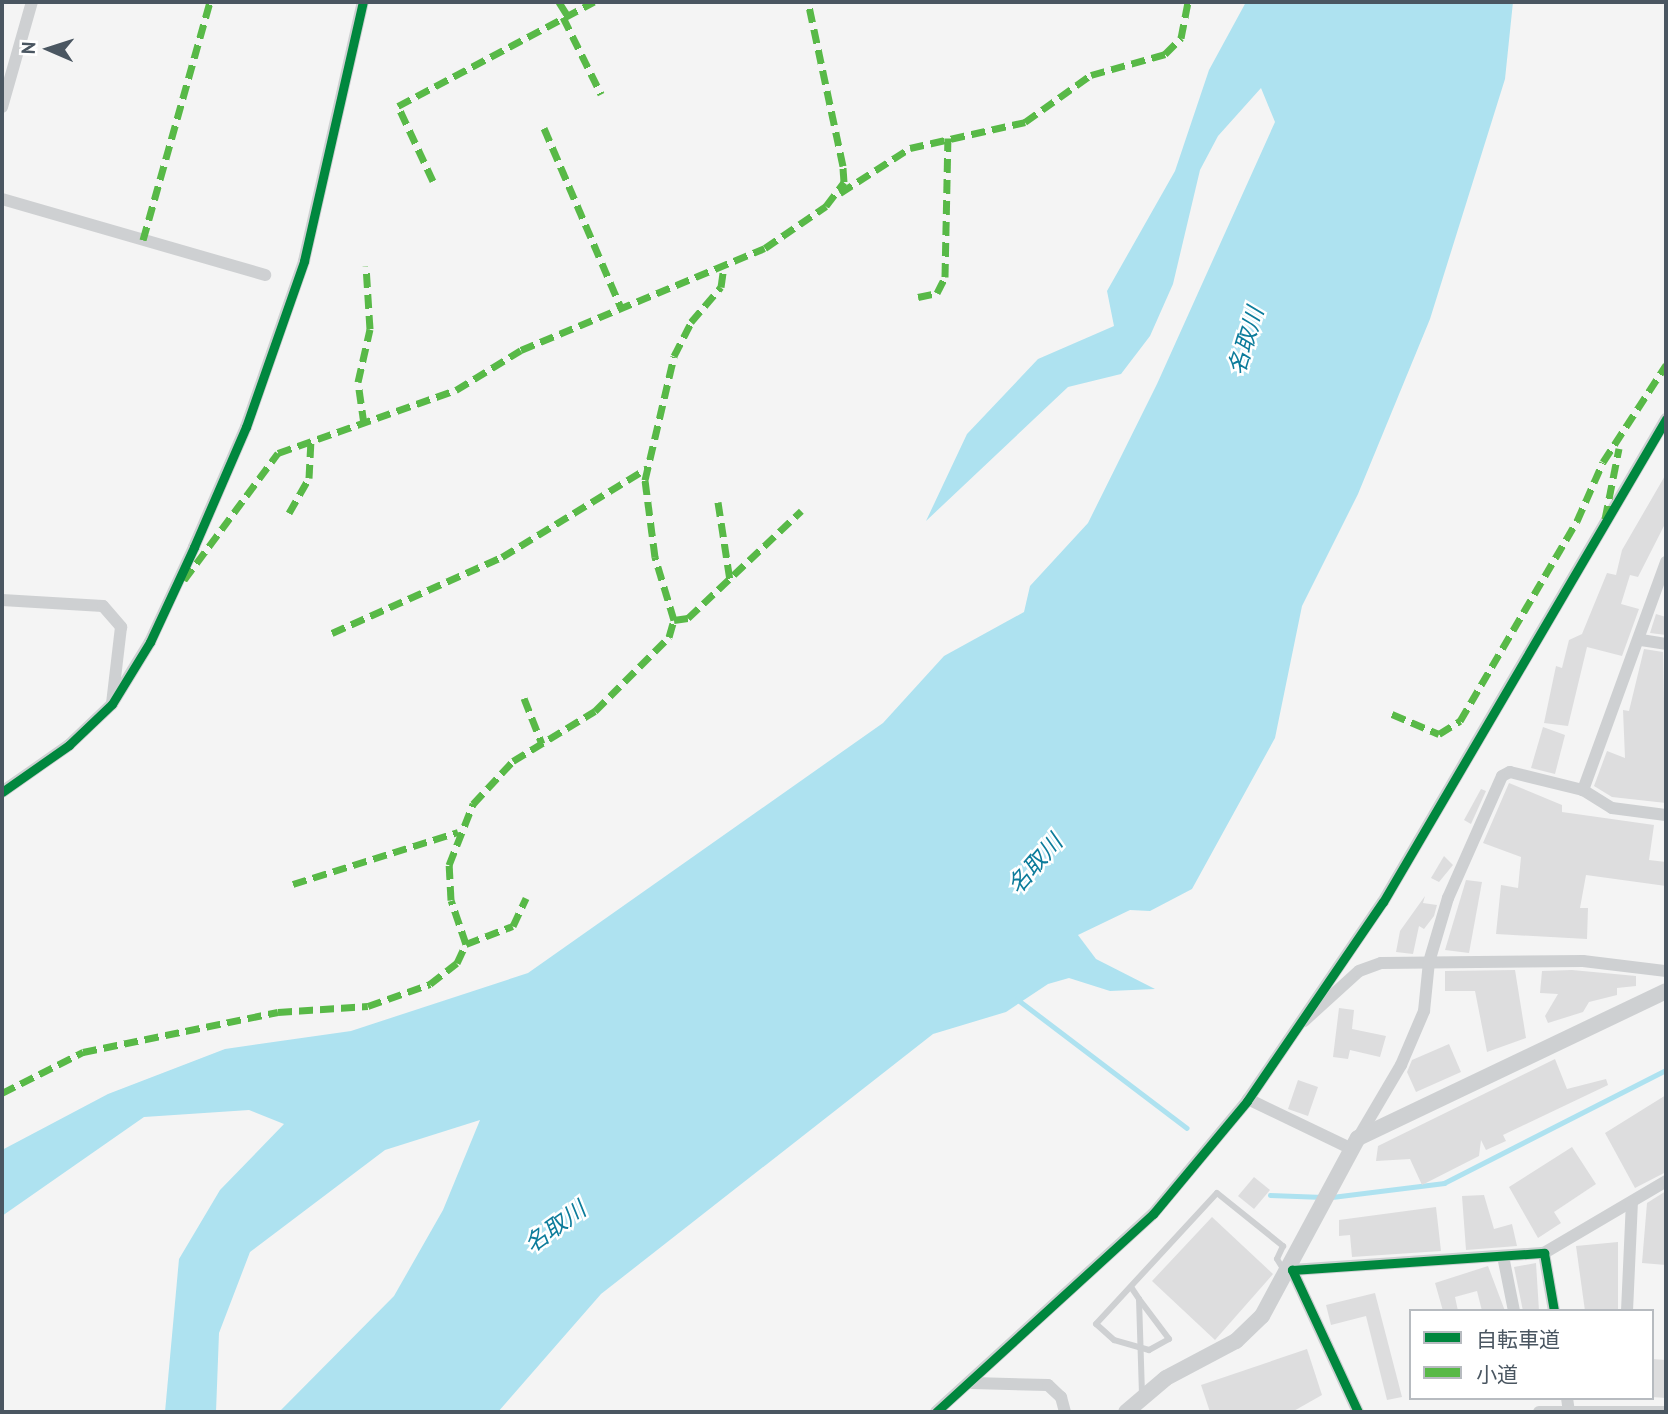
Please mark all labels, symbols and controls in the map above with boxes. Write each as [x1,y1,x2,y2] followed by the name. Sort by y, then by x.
[14,14,84,84] north arrow
[16,41,40,55] text: N
[1223,304,1269,378] water label: 名取川
[1002,829,1068,899] water label: 名取川
[519,1196,591,1258] water label: 名取川
[1409,1309,1654,1400] legend
[1476,1326,1560,1353] text: 自転車道
[1476,1361,1518,1388] text: 小道

